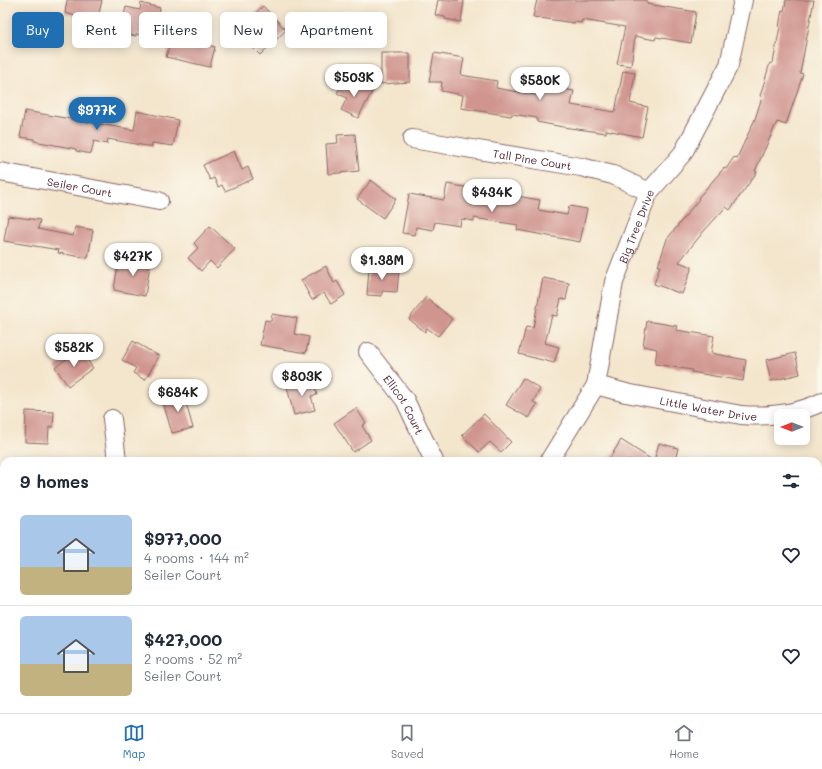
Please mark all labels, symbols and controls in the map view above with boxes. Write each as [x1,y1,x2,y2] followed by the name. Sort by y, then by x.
[12,12,64,48] chip: Buy
[72,12,131,48] chip: Rent
[139,12,212,48] chip: Filters
[220,12,277,48] chip: New
[285,12,387,48] chip: Apartment
[326,64,382,98] pin: $503K
[512,67,568,101] pin: $580K
[334,68,374,85] text: $503K
[520,71,560,88] text: $580K
[69,97,125,131] pin: $977K
[78,101,116,118] text: $977K
[492,145,573,173] street label: Tall Pine Court
[46,173,114,200] street label: Seiler Court
[464,179,520,213] pin: $434K
[472,183,512,200] text: $434K
[615,187,657,265] street label: Big Tree Drive
[105,243,161,277] pin: $427K
[113,247,153,264] text: $427K
[349,247,415,281] pin: $1.38M
[360,251,404,268] text: $1.38M
[46,334,102,368] pin: $582K
[54,338,94,355] text: $582K
[274,363,330,397] pin: $803K
[282,367,322,384] text: $803K
[381,371,428,437] street label: Ellicot Court
[150,379,206,413] pin: $684K
[158,383,198,400] text: $684K
[659,392,757,423] street label: Little Water Drive
[774,409,810,445] north arrow
[774,409,810,445] map controls
[20,470,89,492] text: 9 homes
[780,470,802,492] icon: filters
[144,527,222,549] text: $977,000
[52,531,100,579] icon: home
[780,544,802,566] icon: heart
[144,549,249,566] text: 4 rooms · 144 m²
[144,566,222,583] text: Seiler Court
[144,628,222,650] text: $427,000
[52,632,100,680] icon: home
[780,645,802,667] icon: heart
[144,650,242,667] text: 2 rooms · 52 m²
[144,667,222,684] text: Seiler Court
[123,722,145,761] tab: Map
[391,722,424,761] tab: Saved
[669,722,699,761] tab: Home

